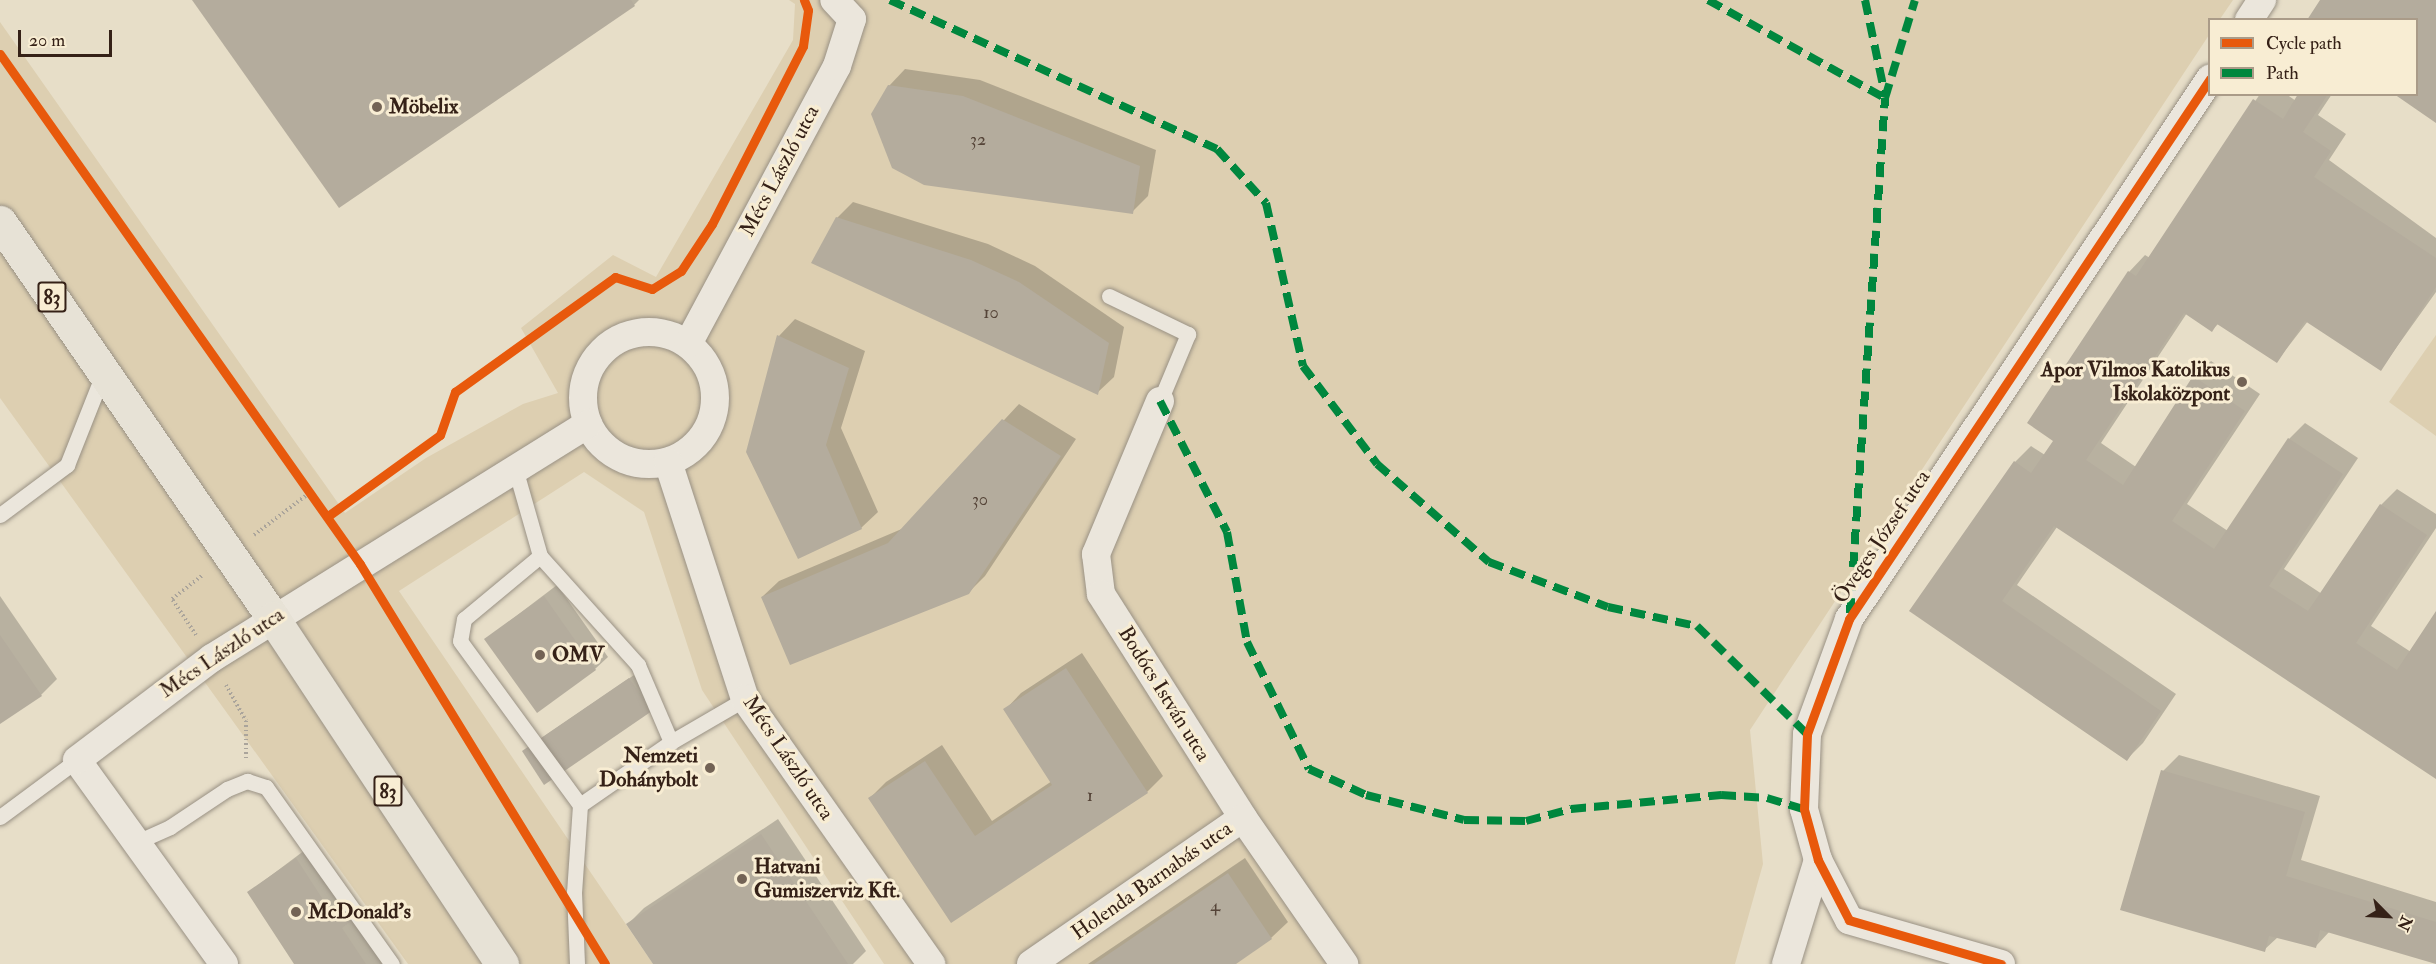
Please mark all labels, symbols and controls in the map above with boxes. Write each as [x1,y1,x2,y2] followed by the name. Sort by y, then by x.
[21,18,116,56] scale bar
[2208,18,2418,96] legend
[29,29,65,52] text: 20 m
[2266,32,2342,55] text: Cycle path
[2266,62,2299,85] text: Path
[389,94,458,120] place label: Möbelix
[370,100,384,114] marker: Möbelix
[735,101,825,241] street label: Mécs László utca
[970,129,986,151] house number: 32
[37,280,67,314] road number: 83
[983,302,999,324] house number: 10
[2041,357,2230,407] place label: Apor Vilmos Katolikus Iskolaközpont
[2235,375,2249,389] marker: Apor Vilmos Katolikus Iskolaközpont
[1828,465,1936,609] street label: Öveges József utca
[972,489,988,511] house number: 30
[155,602,289,704] street label: Mécs László utca
[1112,622,1216,766] street label: Bodócs István utca
[552,642,604,668] place label: OMV
[533,648,547,662] marker: OMV
[737,691,839,825] street label: Mécs László utca
[599,743,698,793] place label: Nemzeti Dohánybolt
[703,761,717,775] marker: Nemzeti Dohánybolt
[373,774,403,808] road number: 83
[1087,785,1093,807] house number: 1
[1067,816,1237,946] street label: Holenda Barnabás utca
[754,854,900,904] place label: Hatvani Gumiszerviz Kft.
[735,872,749,886] marker: Hatvani Gumiszerviz Kft.
[2358,886,2418,946] north arrow
[1210,895,1220,917] house number: 4
[308,899,411,925] place label: McDonald's
[289,905,303,919] marker: McDonald's
[2392,913,2416,934] text: N

